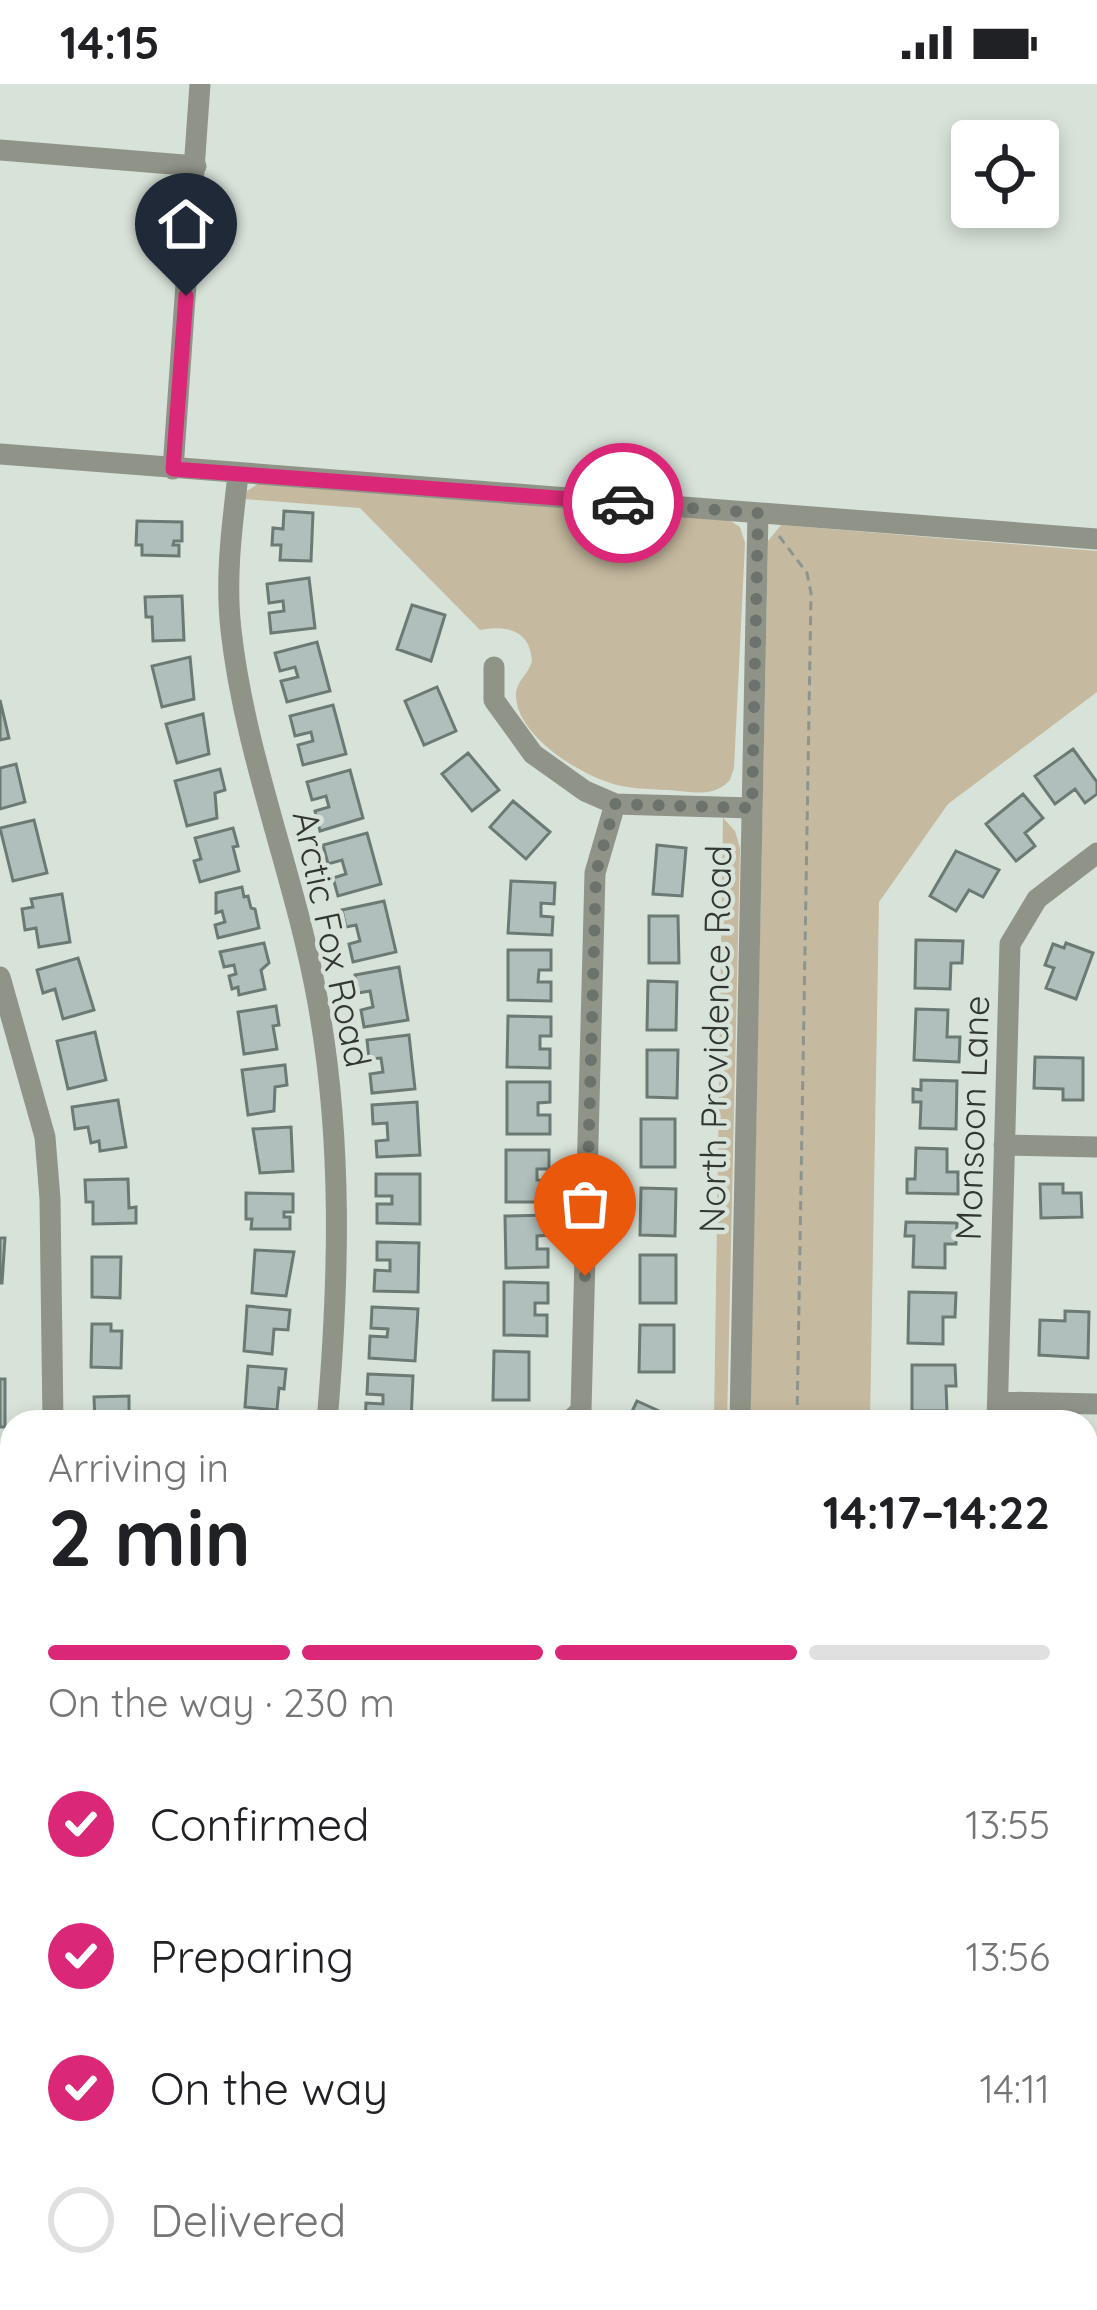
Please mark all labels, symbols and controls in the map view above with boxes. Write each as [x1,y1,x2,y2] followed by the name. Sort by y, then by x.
[60,14,160,70] text: 14:15
[951,120,1059,228] map controls
[951,120,1059,228] button: locate
[135,173,237,296] pin
[153,191,219,257] icon: home
[563,443,683,563] courier
[590,470,656,536] icon: car
[283,807,382,1071] street label: Arctic Fox Road
[689,845,740,1233] street label: North Providence Road
[945,995,998,1241] street label: Monsoon Lane
[534,1153,636,1276] pin
[552,1171,618,1237] icon: bag
[48,1443,229,1492] text: Arriving in
[823,1484,1050,1540] text: 14:17–14:22
[48,1488,251,1586] text: 2 min
[48,1678,395,1727] text: On the way · 230 m
[48,1791,114,1857] icon: check
[150,1796,369,1852] text: Confirmed
[965,1800,1050,1849] text: 13:55
[48,1923,114,1989] icon: check
[150,1928,354,1984] text: Preparing
[966,1932,1050,1981] text: 13:56
[48,2055,114,2121] icon: check
[150,2060,388,2116] text: On the way
[979,2064,1050,2113] text: 14:11
[150,2192,346,2248] text: Delivered

